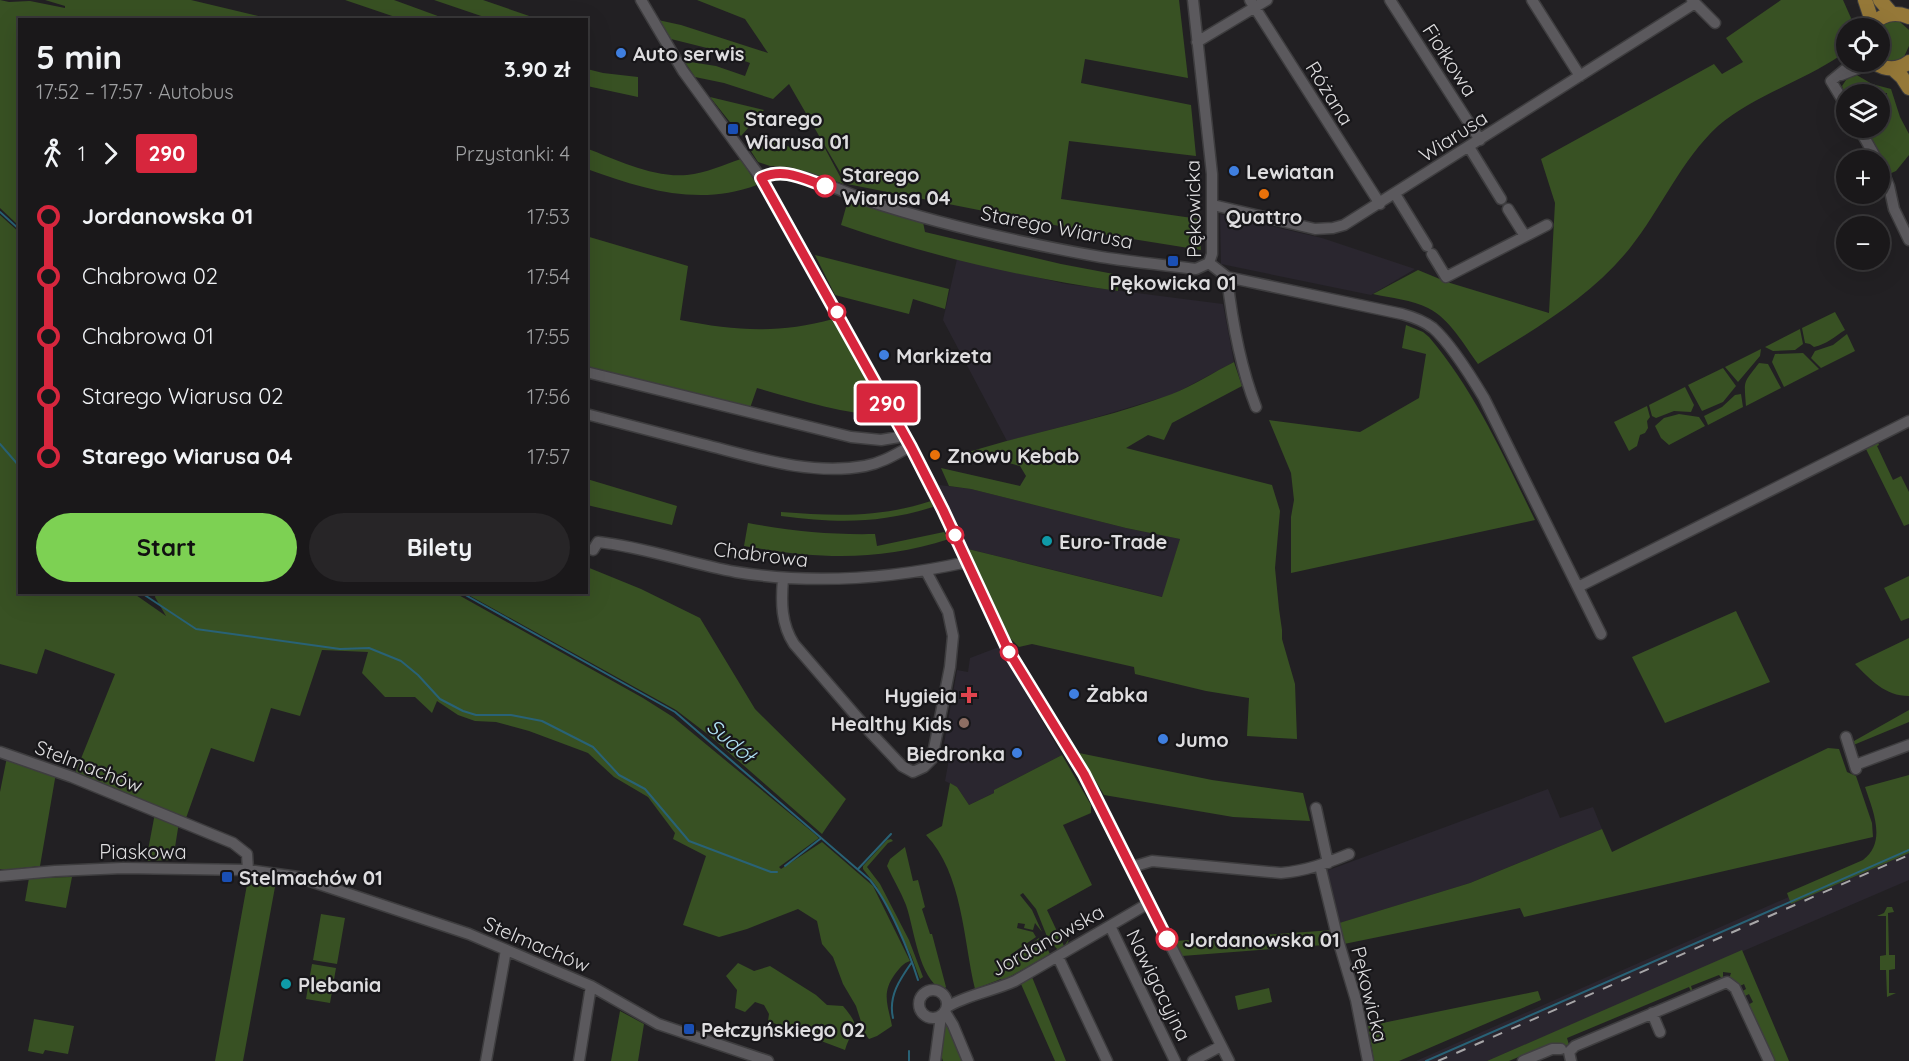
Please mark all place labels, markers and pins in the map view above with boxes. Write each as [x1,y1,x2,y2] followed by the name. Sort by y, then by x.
[633,41,744,66] place label: Auto serwis
[614,46,628,60] marker: Auto serwis
[745,106,850,154] place label: Starego Wiarusa 01
[726,122,740,136] marker: Starego Wiarusa 01
[1246,159,1334,184] place label: Lewiatan
[842,162,951,210] place label: Starego Wiarusa 04
[1227,164,1241,178] marker: Lewiatan
[814,175,836,197] marker: Starego Wiarusa 04
[1257,187,1271,201] marker: Quattro
[1226,204,1302,229] place label: Quattro
[1166,254,1180,268] marker: Pękowicka 01
[1109,270,1237,295] place label: Pękowicka 01
[828,303,846,321] unlabelled marker
[896,343,992,368] place label: Markizeta
[877,348,891,362] marker: Markizeta
[947,443,1079,468] place label: Znowu Kebab
[928,448,942,462] marker: Znowu Kebab
[946,526,964,544] unlabelled marker
[1059,529,1167,554] place label: Euro-Trade
[1040,534,1054,548] marker: Euro-Trade
[1000,643,1018,661] unlabelled marker
[1086,682,1148,707] place label: Żabka
[885,683,957,708] place label: Hygieia
[1067,687,1081,701] marker: Żabka
[962,688,976,702] marker: Hygieia
[831,711,952,736] place label: Healthy Kids
[957,716,971,730] marker: Healthy Kids
[1175,727,1229,752] place label: Jumo
[1156,732,1170,746] marker: Jumo
[906,741,1005,766] place label: Biedronka
[1010,746,1024,760] marker: Biedronka
[239,865,383,890] place label: Stelmachów 01
[220,870,234,884] marker: Stelmachów 01
[1184,927,1340,952] place label: Jordanowska 01
[1156,928,1178,950] marker: Jordanowska 01
[298,972,381,997] place label: Plebania
[279,977,293,991] marker: Plebania
[701,1017,865,1042] place label: Pełczyńskiego 02
[682,1022,696,1036] marker: Pełczyńskiego 02

